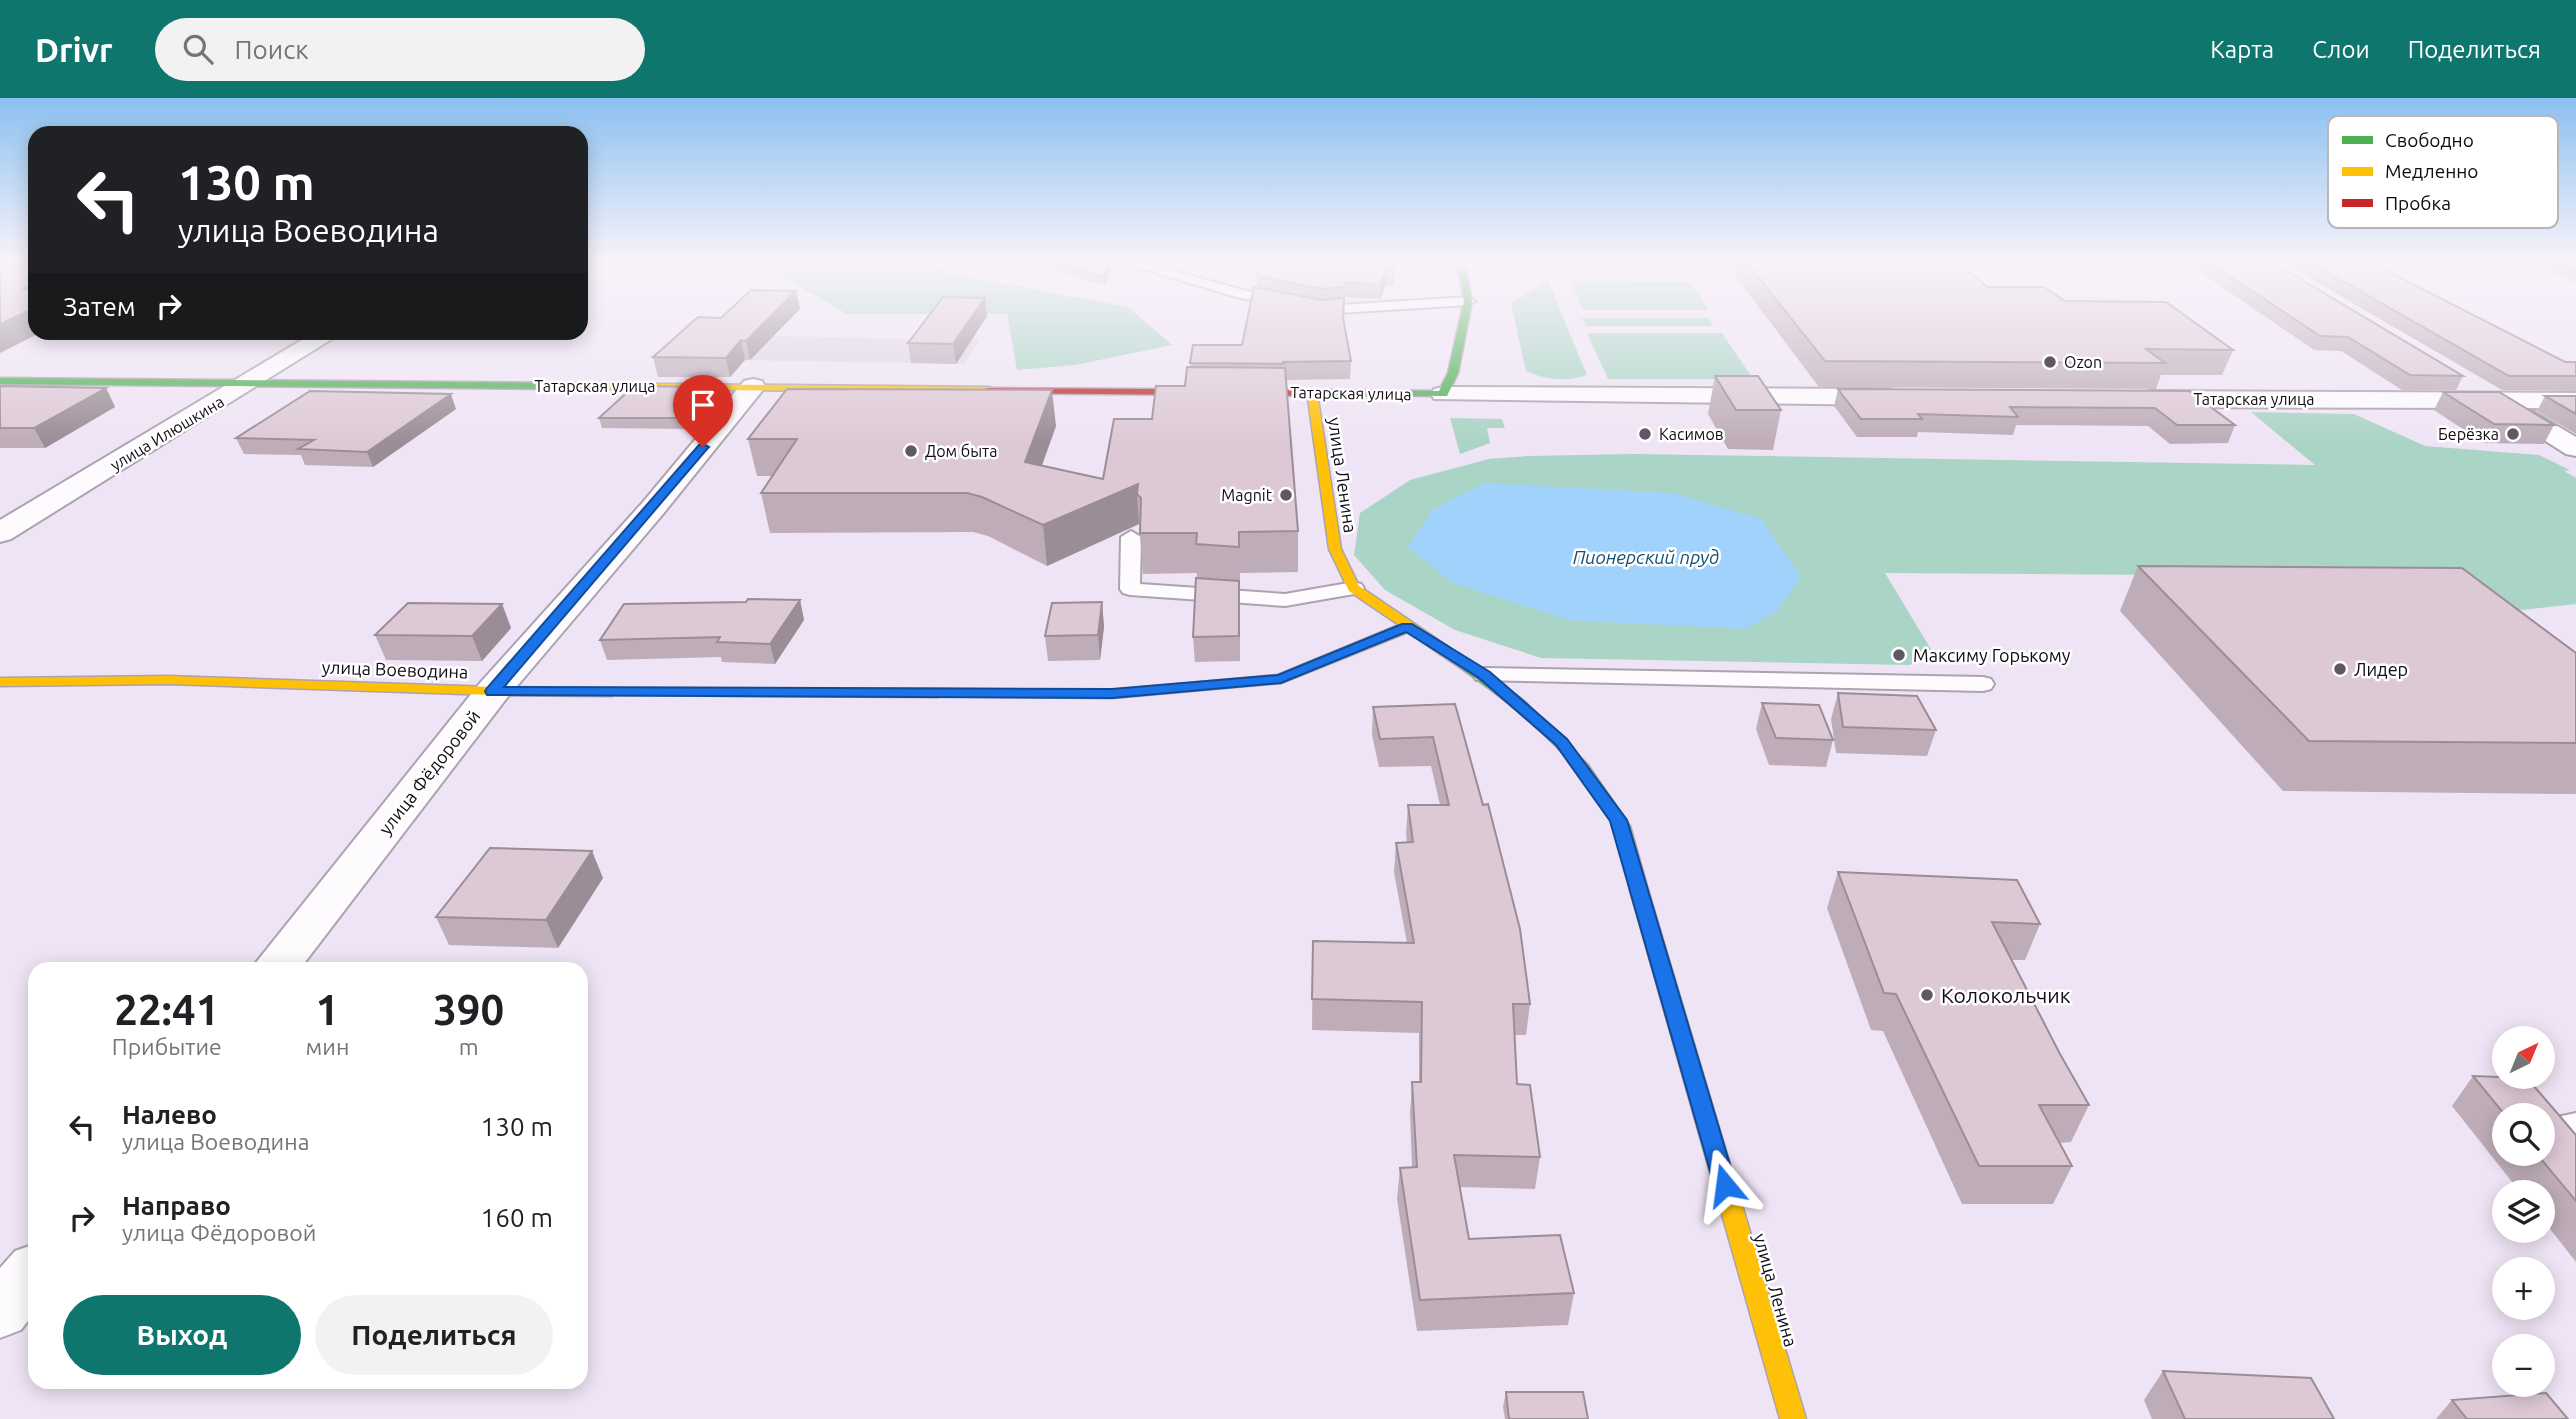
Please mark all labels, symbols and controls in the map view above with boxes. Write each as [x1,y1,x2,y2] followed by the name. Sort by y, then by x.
[155,18,645,81] search box
[179,30,217,68] icon: search
[35,31,113,68] text: Drivr
[235,35,309,64] text: Поиск
[2210,36,2274,63] text: Карта
[2312,36,2370,63] text: Слои
[2408,36,2541,63] text: Поделиться
[2328,116,2558,228] legend
[2385,129,2474,151] text: Свободно
[63,154,154,245] icon: left
[178,154,315,209] text: 130 m
[2385,160,2478,182] text: Медленно
[2385,192,2451,214] text: Пробка
[178,212,439,248] text: улица Воеводина
[150,287,188,325] icon: right
[63,292,136,321] text: Затем
[2064,353,2102,371] place label: Ozon
[2042,354,2058,370] marker: Ozon
[673,375,733,447] pin
[534,377,656,395] street label: Татарская улица
[1290,383,1412,403] street label: Татарская улица
[684,386,722,424] icon: arrive
[2193,390,2315,408] street label: Татарская улица
[107,392,227,474] street label: улица Илюшкина
[1325,416,1361,534] street label: улица Ленина
[1659,425,1724,443] place label: Касимов
[2438,425,2499,443] place label: Берёзка
[1637,426,1653,442] marker: Касимов
[2505,426,2521,442] marker: Берёзка
[925,442,997,460] place label: Дом быта
[903,443,919,459] marker: Дом быта
[1221,486,1273,504] place label: Magnit
[1278,487,1294,503] marker: Magnit
[1573,546,1719,568] water label: Пионерский пруд
[1913,645,2071,665] place label: Максиму Горькому
[1891,647,1907,663] marker: Максиму Горькому
[321,656,469,682] street label: улица Воеводина
[2354,659,2408,679] place label: Лидер
[2332,661,2348,677] marker: Лидер
[374,706,484,838] street label: улица Фёдоровой
[1941,983,2071,1007] place label: Колокольчик
[114,986,219,1033] text: 22:41
[316,986,339,1033] text: 1
[433,986,504,1033] text: 390
[1919,987,1935,1003] marker: Колокольчик
[2492,1026,2555,1088] north arrow
[2492,1026,2555,1397] map controls
[112,1034,222,1059] text: Прибытие
[306,1034,349,1059] text: мин
[459,1034,479,1059] text: m
[122,1100,217,1129] text: Налево
[2492,1103,2555,1166] button: search
[63,1108,101,1146] icon: left
[481,1112,553,1141] text: 130 m
[122,1129,309,1154] text: улица Воеводина
[1688,1148,1762,1222] position arrow
[2492,1180,2555,1243] button: layers
[122,1191,231,1220] text: Направо
[63,1199,101,1237] icon: right
[481,1203,553,1232] text: 160 m
[122,1220,316,1245] text: улица Фёдоровой
[1750,1231,1802,1349] street label: улица Ленина
[2492,1257,2555,1320] button: +
[63,1295,301,1375] button: Выход
[315,1295,553,1375] button: Поделиться
[2492,1334,2555,1397] button: −

